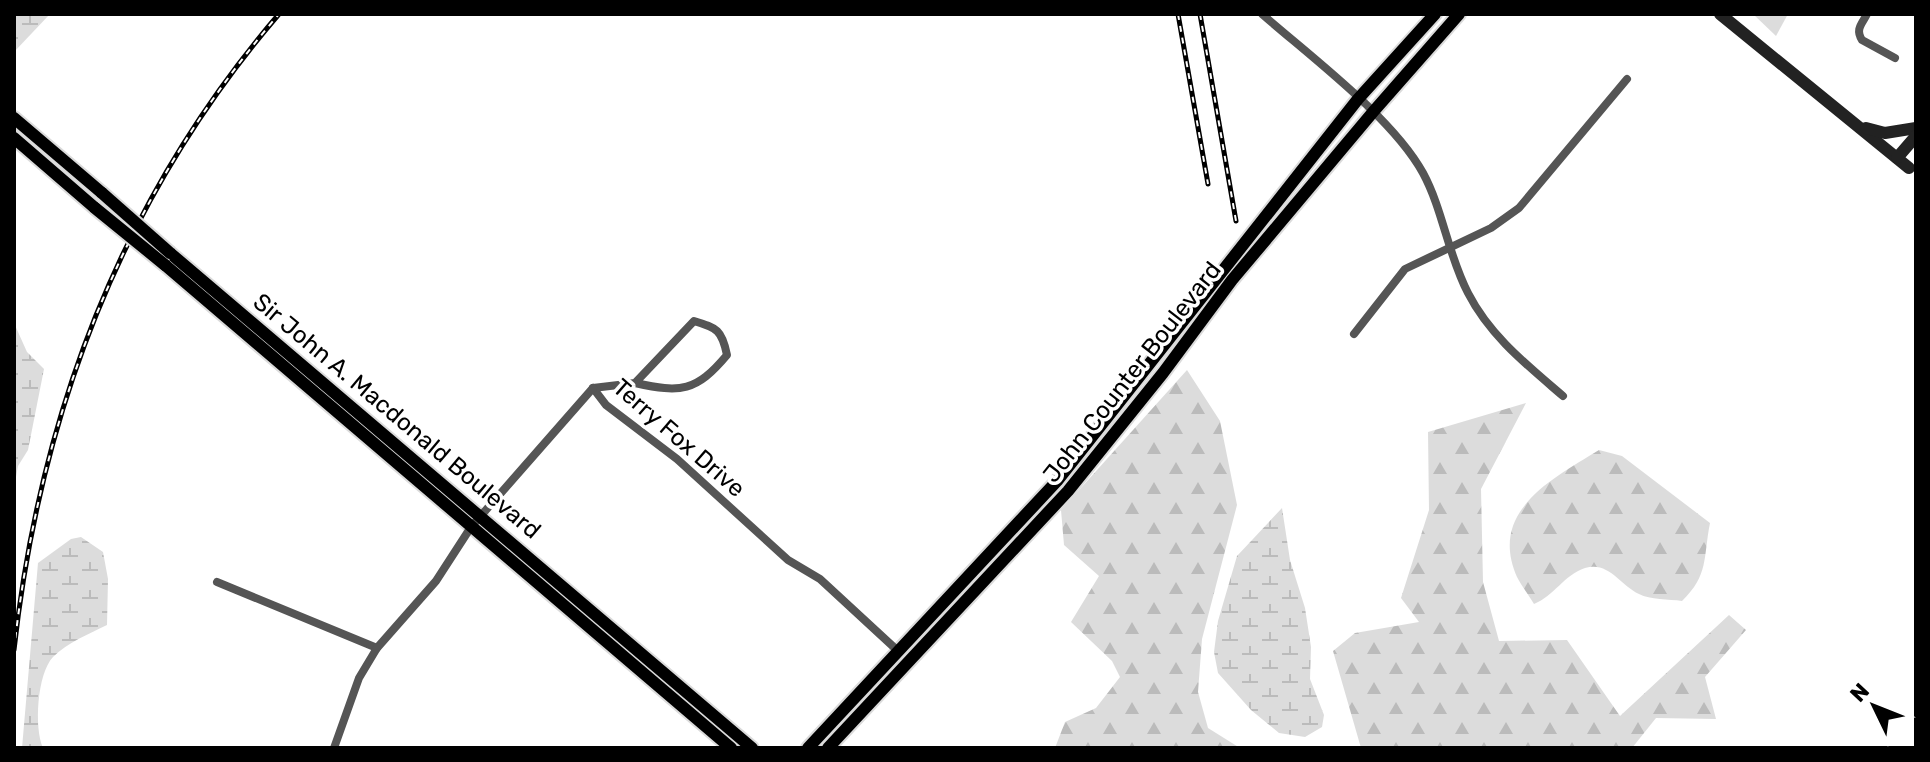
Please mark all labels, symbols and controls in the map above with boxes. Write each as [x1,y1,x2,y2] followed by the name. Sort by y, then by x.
[1037,256,1227,488] street label: John Counter Boulevard
[248,288,546,544] street label: Sir John A. Macdonald Boulevard
[607,373,751,503] street label: Terry Fox Drive
[1834,666,1914,746] north arrow
[1844,678,1875,708] text: N

